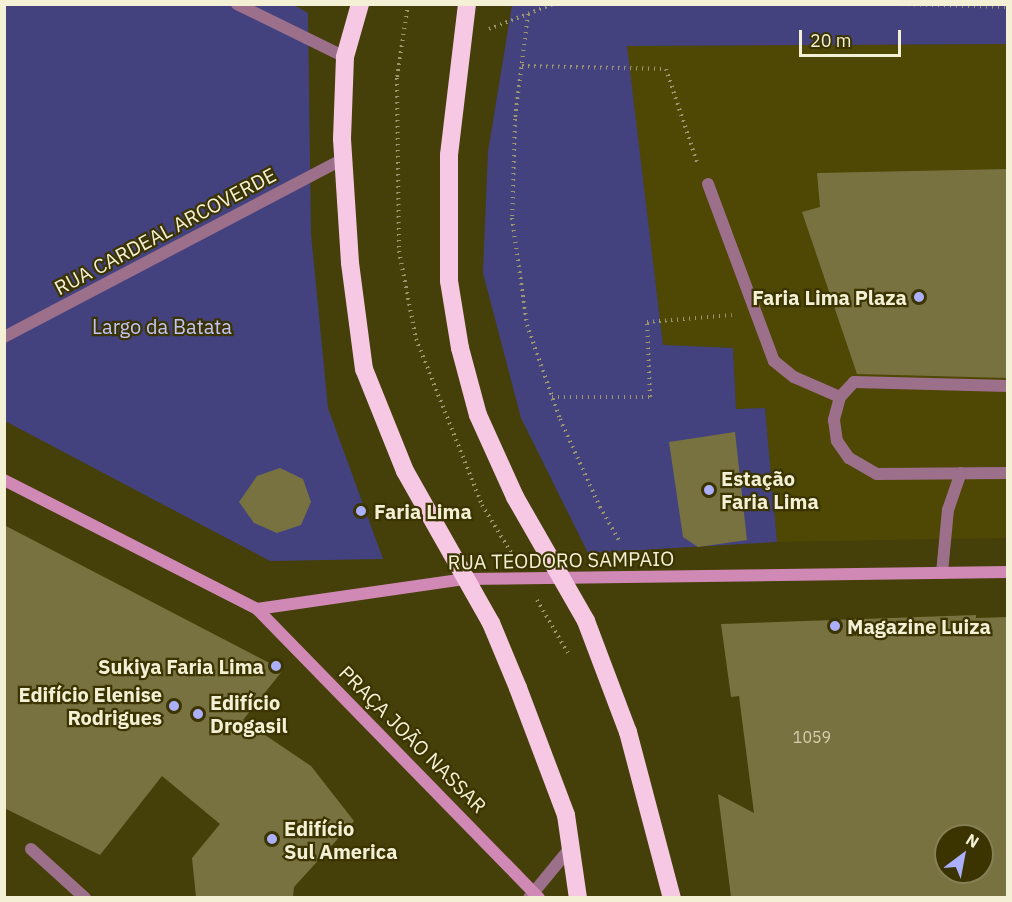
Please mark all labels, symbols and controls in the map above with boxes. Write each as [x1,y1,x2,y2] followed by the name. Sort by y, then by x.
[802,18,904,56] scale bar
[810,29,852,52] text: 20 m
[50,162,280,300] street label: RUA CARDEAL ARCOVERDE
[752,285,907,309] place label: Faria Lima Plaza
[912,290,926,304] marker: Faria Lima Plaza
[92,314,232,338] park label: Largo da Batata
[721,466,819,513] place label: Estação Faria Lima
[702,483,716,497] marker: Estação Faria Lima
[374,499,472,523] place label: Faria Lima
[352,502,370,520] marker: Faria Lima
[448,546,674,574] street label: RUA TEODORO SAMPAIO
[847,614,991,638] place label: Magazine Luiza
[828,619,842,633] marker: Magazine Luiza
[98,654,264,678] place label: Sukiya Faria Lima
[269,659,283,673] marker: Sukiya Faria Lima
[334,660,492,818] street label: PRAÇA JOÃO NASSAR
[19,682,162,729] place label: Edifício Elenise Rodrigues
[210,690,287,737] place label: Edifício Drogasil
[167,699,181,713] marker: Edifício Elenise Rodrigues
[191,707,205,721] marker: Edifício Drogasil
[793,727,831,747] house number: 1059
[284,816,398,863] place label: Edifício Sul America
[934,824,994,884] north arrow
[962,829,983,852] text: N
[265,832,279,846] marker: Edifício Sul America

